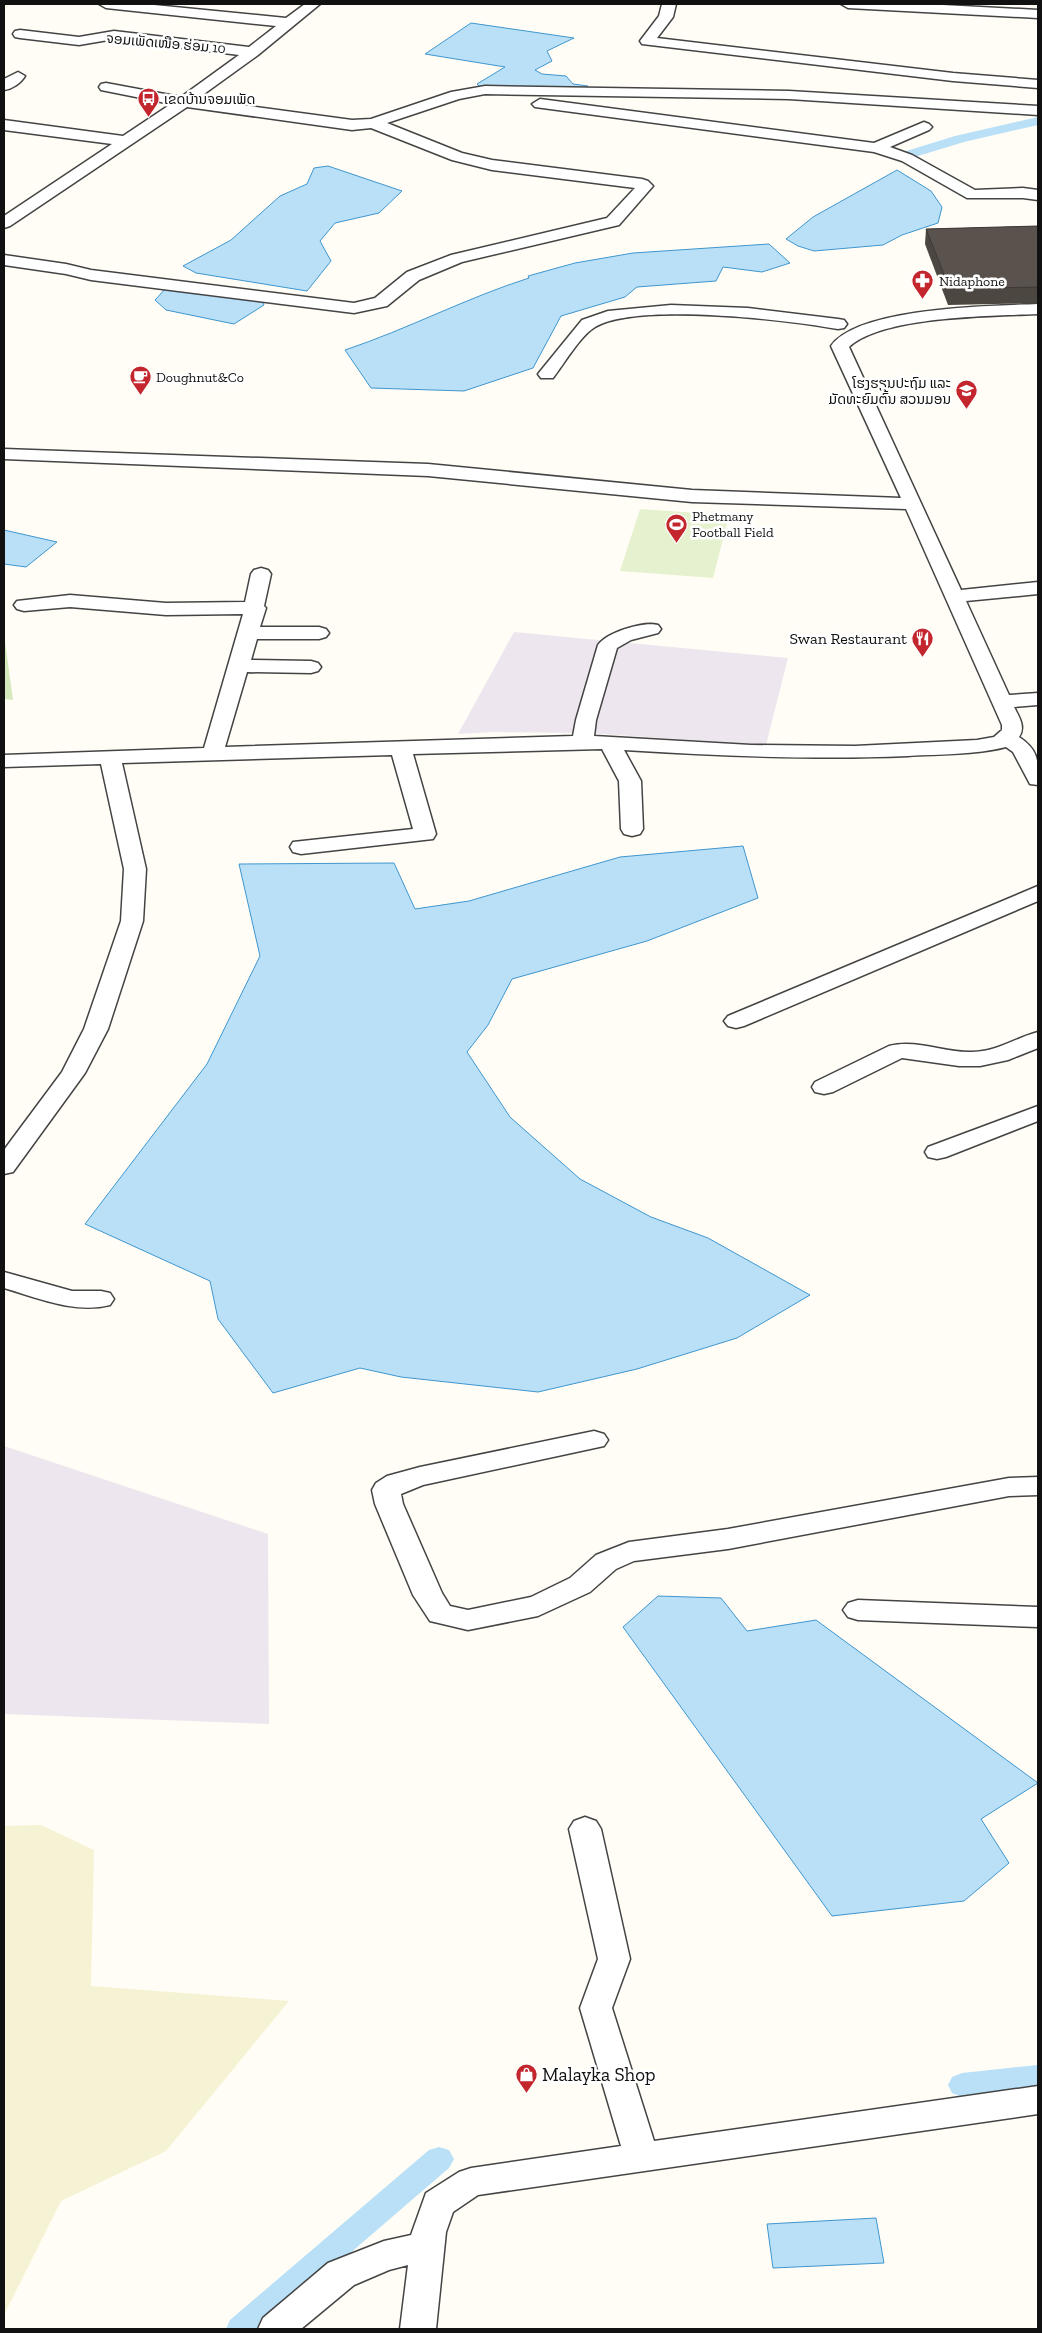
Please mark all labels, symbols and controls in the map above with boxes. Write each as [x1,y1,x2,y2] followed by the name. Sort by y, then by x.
[105,30,227,57] street label: ຈອມເພັດເໜືອ ຮ່ອມ 10
[136,87,160,118] bus stop icon: ເຂດບ້ານຈອມເພັດ
[164,91,255,108] place label: ເຂດບ້ານຈອມເພັດ
[911,269,935,300] pharmacy icon: Nidaphone
[939,273,1005,290] place label: Nidaphone
[128,365,152,396] cafe icon: Doughnut&Co
[156,369,244,386] place label: Doughnut&Co
[829,375,951,408] place label: ໂຮງຮຽນປະຖົມ ແລະ ມັດທະຍົມຕົ້ນ ສວນມອນ
[955,379,979,410] school or university icon: ໂຮງຮຽນປະຖົມ ແລະ ມັດທະຍົມຕົ້ນ ສວນມອນ
[692,508,774,541] place label: Phetmany Football Field
[664,512,688,543] sports icon: Phetmany Football Field
[911,626,935,657] restaurant icon: Swan Restaurant
[789,629,907,648] place label: Swan Restaurant
[514,2062,538,2093] shop icon: Malayka Shop
[542,2063,655,2086] place label: Malayka Shop

